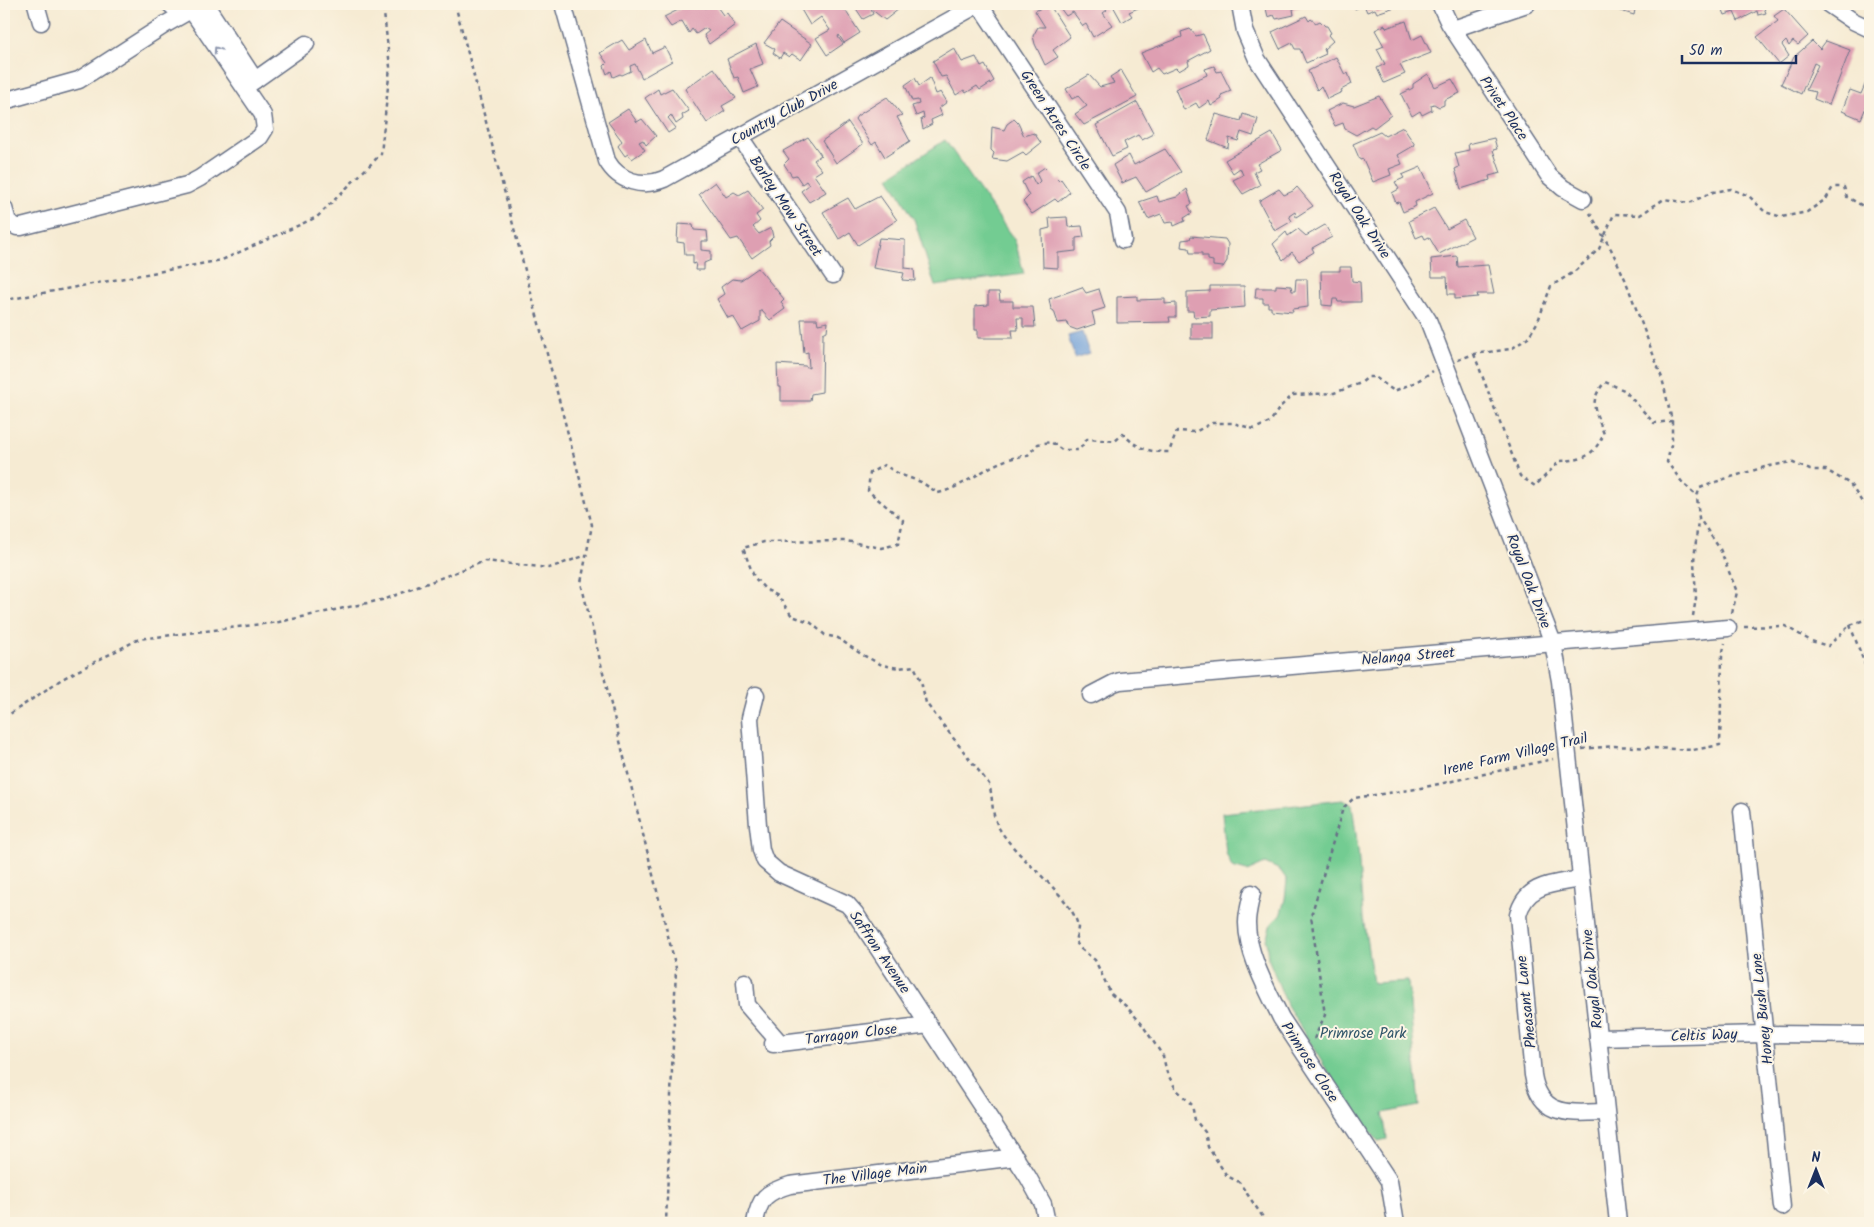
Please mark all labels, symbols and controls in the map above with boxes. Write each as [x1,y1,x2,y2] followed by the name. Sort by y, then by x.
[1682,32,1795,64] scale bar
[1689,39,1723,63] text: 50 m
[214,46,223,56] one-way arrow
[1013,65,1097,176] street label: Green Acres Circle
[1473,71,1534,146] street label: Privet Place
[726,73,843,152] street label: Country Club Drive
[742,151,828,262] street label: Barley Mow Street
[1322,167,1397,264] street label: Royal Oak Drive
[1499,530,1557,633] street label: Royal Oak Drive
[1360,641,1456,673] street label: Nelanga Street
[1440,727,1590,783] street label: Irene Farm Village Trail
[842,906,916,999] street label: Saffron Avenue
[1576,928,1610,1030] street label: Royal Oak Drive
[1745,952,1781,1066] street label: Honey Bush Lane
[1510,954,1544,1049] street label: Pheasant Lane
[804,1017,899,1053] street label: Tarragon Close
[1274,1017,1344,1108] street label: Primrose Close
[1320,1022,1407,1046] park label: Primrose Park
[1670,1023,1739,1049] street label: Celtis Way
[1792,1144,1842,1194] north arrow
[1812,1147,1821,1169] text: N
[822,1157,929,1193] street label: The Village Main

